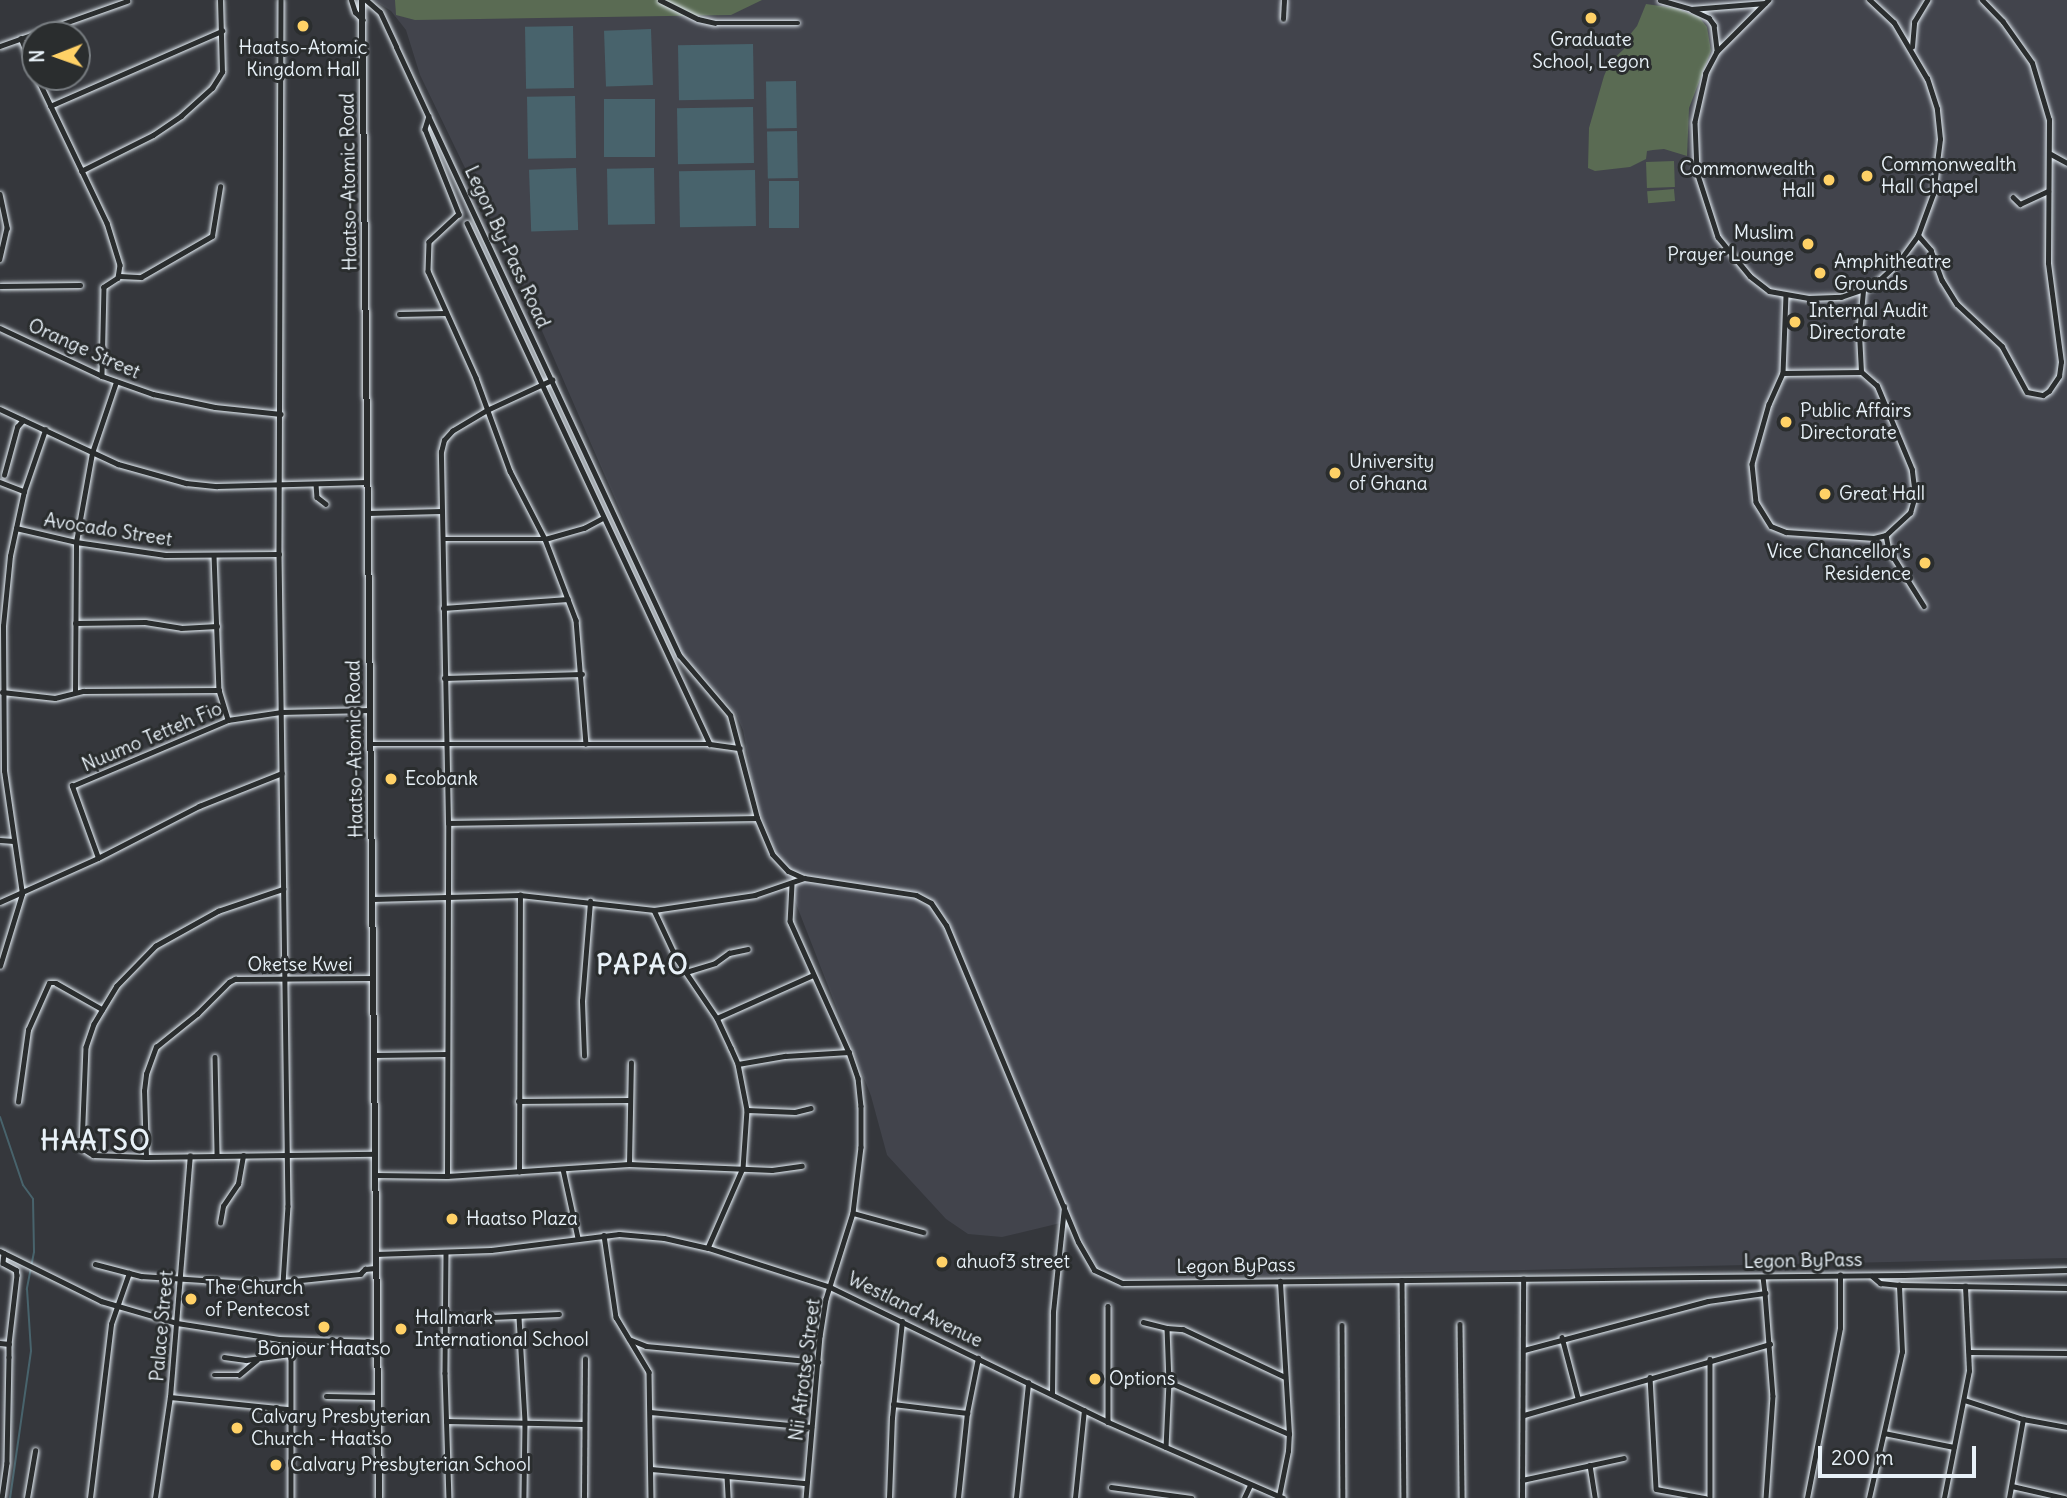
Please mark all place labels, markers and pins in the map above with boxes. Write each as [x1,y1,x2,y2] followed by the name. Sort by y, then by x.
[1583,10,1599,26] marker: Graduate School, Legon
[295,18,311,34] marker: Haatso-Atomic Kingdom Hall
[1532,29,1650,73] place label: Graduate School, Legon
[239,37,367,81] place label: Haatso-Atomic Kingdom Hall
[1881,154,2017,198] place label: Commonwealth Hall Chapel
[1679,158,1815,202] place label: Commonwealth Hall
[1859,168,1875,184] marker: Commonwealth Hall Chapel
[1821,172,1837,188] marker: Commonwealth Hall
[1667,222,1794,266] place label: Muslim Prayer Lounge
[1800,236,1816,252] marker: Muslim Prayer Lounge
[1834,251,1951,295] place label: Amphitheatre Grounds
[1812,265,1828,281] marker: Amphitheatre Grounds
[1809,300,1928,344] place label: Internal Audit Directorate
[1787,314,1803,330] marker: Internal Audit Directorate
[1800,400,1911,444] place label: Public Affairs Directorate
[1778,414,1794,430] marker: Public Affairs Directorate
[1349,451,1434,495] place label: University of Ghana
[1327,465,1343,481] marker: University of Ghana
[1839,483,1925,505] place label: Great Hall
[1817,486,1833,502] marker: Great Hall
[1767,541,1911,585] place label: Vice Chancellor's Residence
[1917,555,1933,571] marker: Vice Chancellor's Residence
[405,768,478,790] place label: Ecobank
[383,771,399,787] marker: Ecobank
[466,1208,578,1230] place label: Haatso Plaza
[444,1211,460,1227] marker: Haatso Plaza
[956,1251,1070,1273] place label: ahuof3 street
[934,1254,950,1270] marker: ahuof3 street
[205,1277,310,1321] place label: The Church of Pentecost
[183,1291,199,1307] marker: The Church of Pentecost
[415,1307,589,1351] place label: Hallmark International School
[316,1319,332,1335] marker: Bonjour Haatso
[393,1321,409,1337] marker: Hallmark International School
[257,1338,391,1360] place label: Bonjour Haatso
[1109,1368,1175,1390] place label: Options
[1087,1371,1103,1387] marker: Options
[251,1406,431,1450] place label: Calvary Presbyterian Church - Haatso
[229,1420,245,1436] marker: Calvary Presbyterian Church - Haatso
[290,1454,531,1476] place label: Calvary Presbyterian School
[268,1457,284,1473] marker: Calvary Presbyterian School

